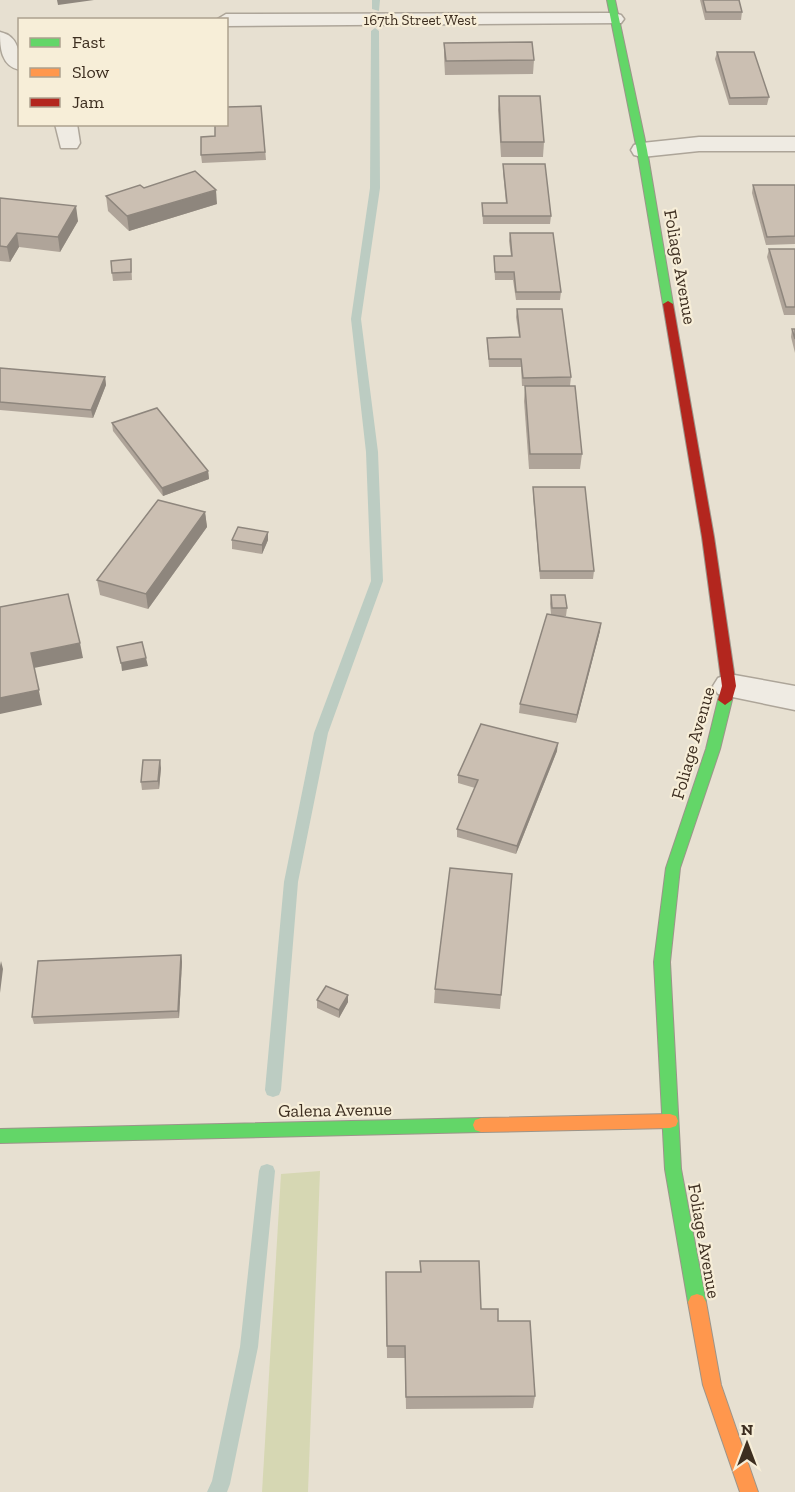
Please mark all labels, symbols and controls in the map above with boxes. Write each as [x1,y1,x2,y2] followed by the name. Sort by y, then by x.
[364,11,477,29] street label: 167th Street West
[18,18,228,126] legend
[72,31,105,53] text: Fast
[72,61,109,83] text: Slow
[72,91,104,113] text: Jam
[659,208,701,326] street label: Foliage Avenue
[666,684,720,802] street label: Foliage Avenue
[278,1098,392,1122] street label: Galena Avenue
[683,1182,725,1300] street label: Foliage Avenue
[717,1414,777,1474] north arrow
[741,1420,753,1439] text: N

